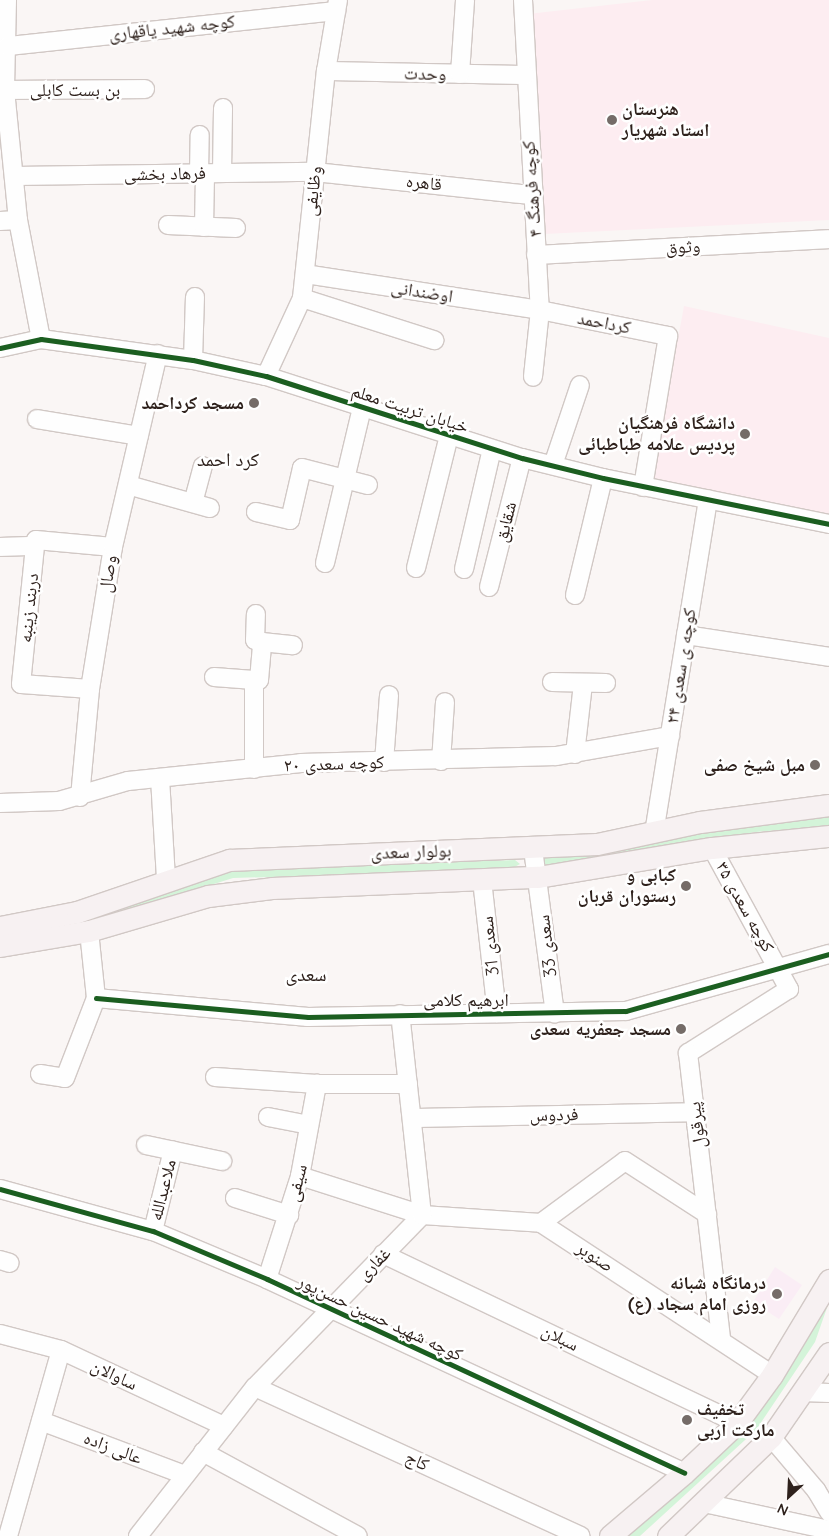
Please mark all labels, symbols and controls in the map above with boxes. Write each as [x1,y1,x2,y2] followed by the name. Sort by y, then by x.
[108,11,236,45] street label: کوچه شهید یاقهاری
[404,63,446,85] street label: وحدت
[30,79,120,101] street label: بن بست کابلی
[622,99,709,142] place label: هنرستان استاد شهریار
[606,114,618,126] marker: هنرستان استاد شهریار
[518,140,546,238] street label: کوچه فرهنگ ۴
[124,162,206,186] street label: فرهاد بخشی
[300,165,326,217] street label: وظایفی
[405,170,443,196] street label: قاهره
[665,235,701,259] street label: وثوق
[390,276,454,308] street label: اوضندانی
[575,307,633,339] street label: کرداحمد
[349,380,471,438] street label: خیابان تربیت معلم
[141,392,244,414] place label: مسجد کرداحمد
[248,397,260,409] marker: مسجد کرداحمد
[578,413,735,456] place label: دانشگاه فرهنگیان پردیس علامه طباطبائی
[739,428,751,440] marker: دانشگاه فرهنگیان پردیس علامه طباطبائی
[197,449,259,471] district label: کرد احمد
[491,499,521,545] street label: شقایق
[94,554,122,594] street label: وصال
[15,572,43,644] street label: دربند زینبه
[661,607,701,725] street label: کوچه ی سعدی ۲۴
[283,751,385,777] street label: کوچه سعدی ۲۰
[704,754,805,776] place label: مبل شیخ صفی
[809,759,821,771] marker: مبل شیخ صفی
[370,840,452,864] street label: بولوار سعدی
[711,858,779,956] street label: کوچه سعدی ۳۵
[578,865,676,908] place label: کبابی و رستوران قربان
[680,880,692,892] marker: کبابی و رستوران قربان
[532,914,562,978] street label: سعدی 33
[476,915,504,977] street label: سعدی 31
[285,964,327,986] district label: سعدی
[423,989,509,1011] street label: ابرهیم کلامی
[530,1018,671,1040] place label: مسجد جعفریه سعدی
[675,1023,687,1035] marker: مسجد جعفریه سعدی
[683,1101,711,1149] street label: پیرقول
[529,1104,579,1126] street label: فردوس
[145,1157,181,1223] street label: ملاعبدالله
[282,1162,312,1204] street label: سیفی
[572,1237,618,1277] street label: صنوبر
[353,1243,395,1285] street label: غفاری
[294,1270,466,1366] street label: کوچه شهید حسین حسن‌پور
[628,1273,766,1316] place label: درمانگاه شبانه روزی امام سجاد (ع)
[770,1287,784,1301] marker: درمانگاه شبانه روزی امام سجاد (ع)
[538,1320,582,1356] street label: سبلان
[87,1355,141,1395] street label: ساوالان
[697,1399,774,1442] place label: تخفیف مارکت آربی
[681,1414,693,1426] marker: تخفیف مارکت آربی
[81,1427,145,1469] street label: عالی زاده
[402,1446,432,1476] street label: کاج
[764,1471,814,1521] north arrow
[774,1499,791,1520] text: N

